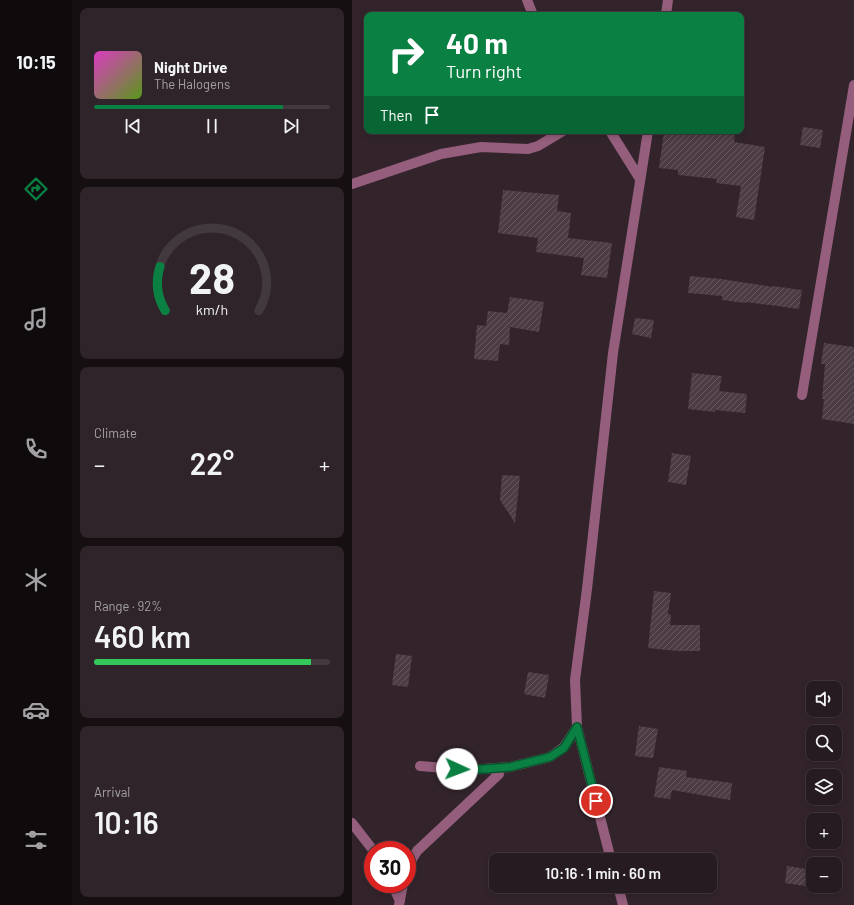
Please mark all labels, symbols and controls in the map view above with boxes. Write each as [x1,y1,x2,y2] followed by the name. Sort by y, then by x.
[446,26,508,60] text: 40 m
[380,28,432,80] icon: right
[16,51,56,73] text: 10:15
[154,58,227,76] text: Night Drive
[446,60,522,82] text: Turn right
[154,76,230,92] text: The Halogens
[421,104,443,126] icon: arrive
[380,106,413,124] text: Then
[122,115,144,137] icon: previous
[201,115,223,137] icon: pause
[280,115,302,137] icon: next
[22,175,50,203] icon: directions
[189,252,235,302] text: 28
[196,301,228,318] text: km/h
[22,305,50,333] icon: music
[94,425,137,441] text: Climate
[22,435,50,463] icon: phone
[190,445,234,481] text: 22°
[94,451,105,477] text: −
[319,451,330,477] text: +
[22,566,50,594] icon: climate
[94,598,162,614] text: Range · 92%
[94,618,191,654] text: 460 km
[806,681,842,893] map controls
[806,681,842,717] button: sound
[22,696,50,724] icon: car
[806,725,842,761] button: search
[436,748,478,790] position arrow
[806,769,842,805] button: layers
[94,784,130,800] text: Arrival
[579,784,613,818] pin
[585,790,607,812] icon: arrive
[94,804,159,840] text: 10:16
[806,813,842,849] button: +
[22,826,50,854] icon: filters
[364,841,416,893] speed limit sign: 30
[806,857,842,893] button: −
[545,864,661,882] text: 10:16 · 1 min · 60 m

